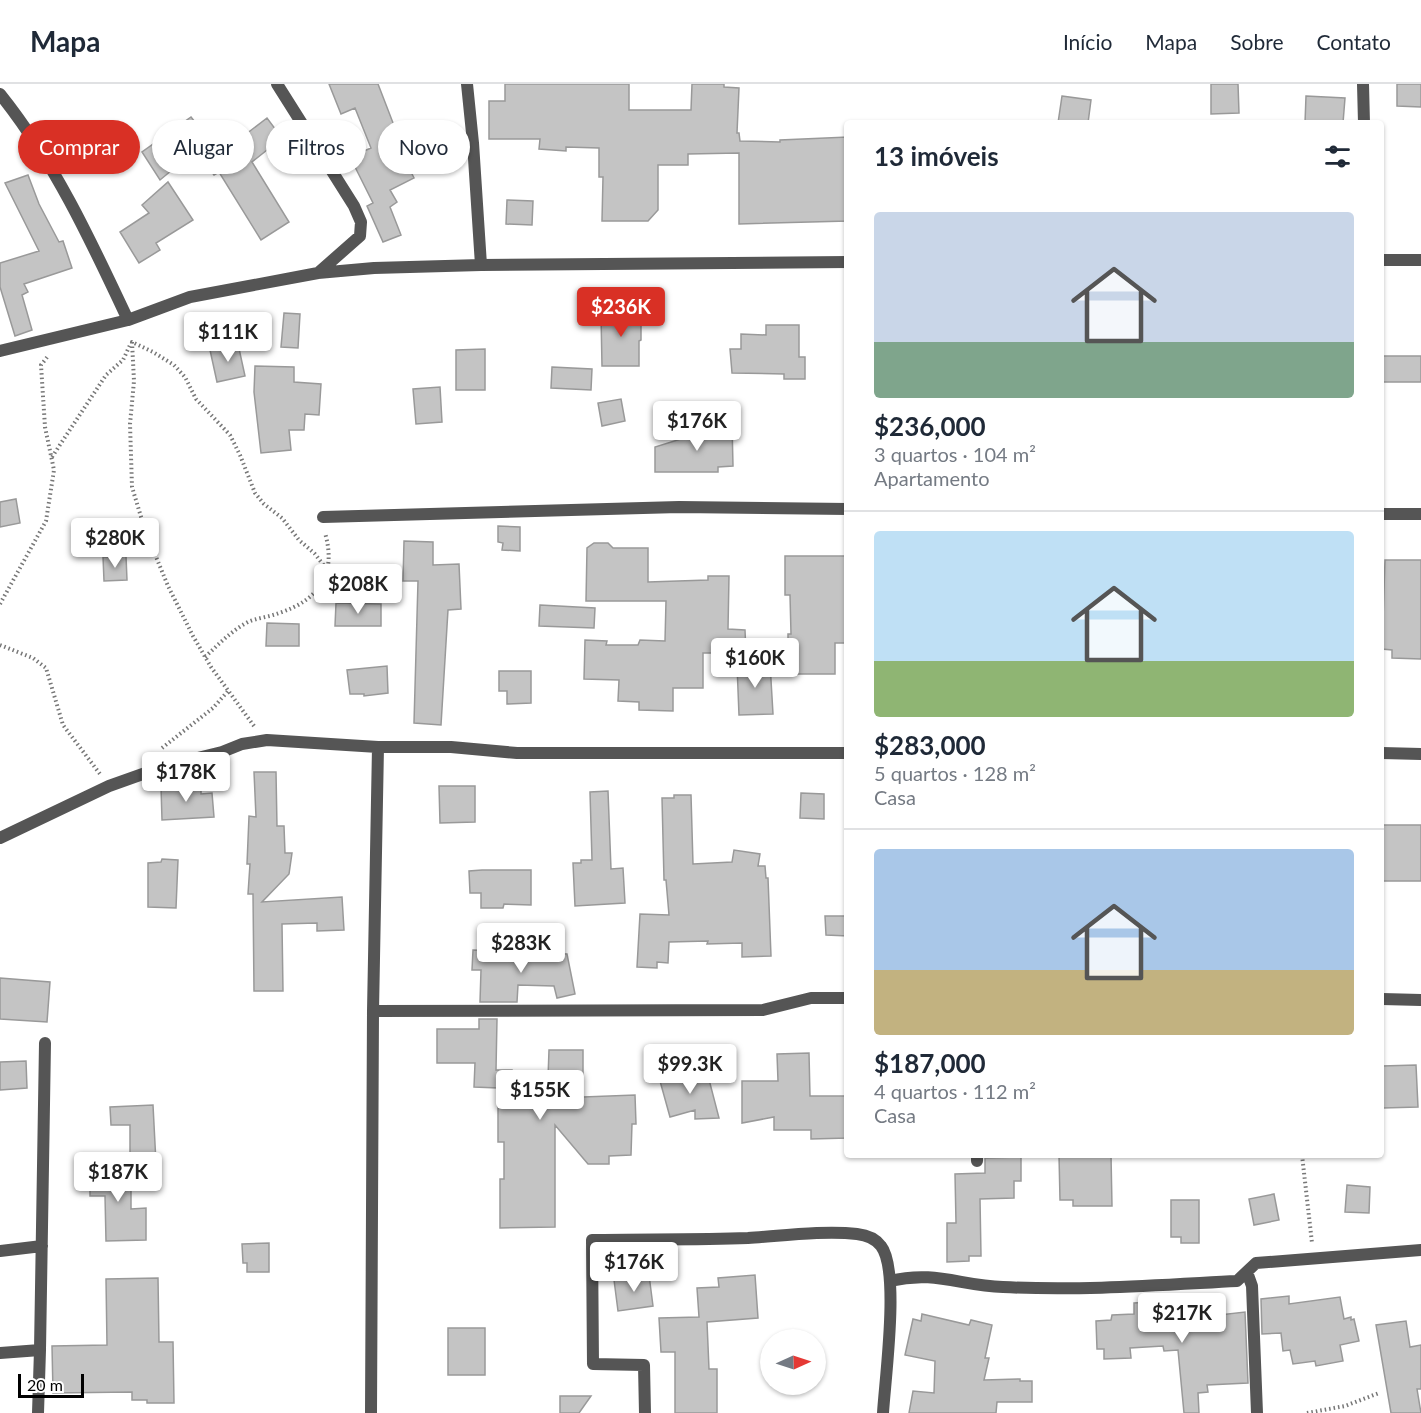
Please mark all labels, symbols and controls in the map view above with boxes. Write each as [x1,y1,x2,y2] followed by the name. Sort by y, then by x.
[30,24,100,58] text: Mapa
[1063,29,1112,54] text: Início
[1145,29,1197,54] text: Mapa
[1230,29,1283,54] text: Sobre
[1316,29,1391,54] text: Contato
[18,120,140,174] chip: Comprar
[152,120,254,174] chip: Alugar
[266,120,366,174] chip: Filtros
[378,120,470,174] chip: Novo
[874,140,999,172] text: 13 imóveis
[1321,140,1354,173] icon: filters
[1060,251,1168,359] icon: home
[579,287,663,338] pin: $236K
[591,294,651,318] text: $236K
[186,312,270,363] pin: $111K
[198,319,258,343] text: $111K
[655,401,739,452] pin: $176K
[667,408,727,432] text: $176K
[874,410,986,442] text: $236,000
[874,442,1036,466] text: 3 quartos · 104 m²
[874,466,990,490] text: Apartamento
[73,518,157,569] pin: $280K
[85,525,145,549] text: $280K
[316,564,400,615] pin: $208K
[1060,570,1168,678] icon: home
[328,571,388,595] text: $208K
[713,638,797,689] pin: $160K
[725,645,785,669] text: $160K
[874,729,986,761] text: $283,000
[144,752,228,803] pin: $178K
[156,759,216,783] text: $178K
[874,761,1036,785] text: 5 quartos · 128 m²
[874,785,916,809] text: Casa
[1060,888,1168,996] icon: home
[479,923,563,974] pin: $283K
[491,930,551,954] text: $283K
[641,1044,739,1095] pin: $99.3K
[874,1047,986,1079] text: $187,000
[658,1051,722,1075] text: $99.3K
[498,1070,582,1121] pin: $155K
[510,1077,570,1101] text: $155K
[874,1079,1036,1103] text: 4 quartos · 112 m²
[874,1103,916,1127] text: Casa
[76,1152,160,1203] pin: $187K
[88,1159,148,1183] text: $187K
[592,1242,676,1293] pin: $176K
[604,1249,664,1273] text: $176K
[1140,1293,1224,1344] pin: $217K
[1152,1300,1212,1324] text: $217K
[760,1329,826,1395] north arrow
[760,1329,826,1395] map controls
[18,1371,84,1398] scale bar
[27,1375,63,1394] text: 20 m

